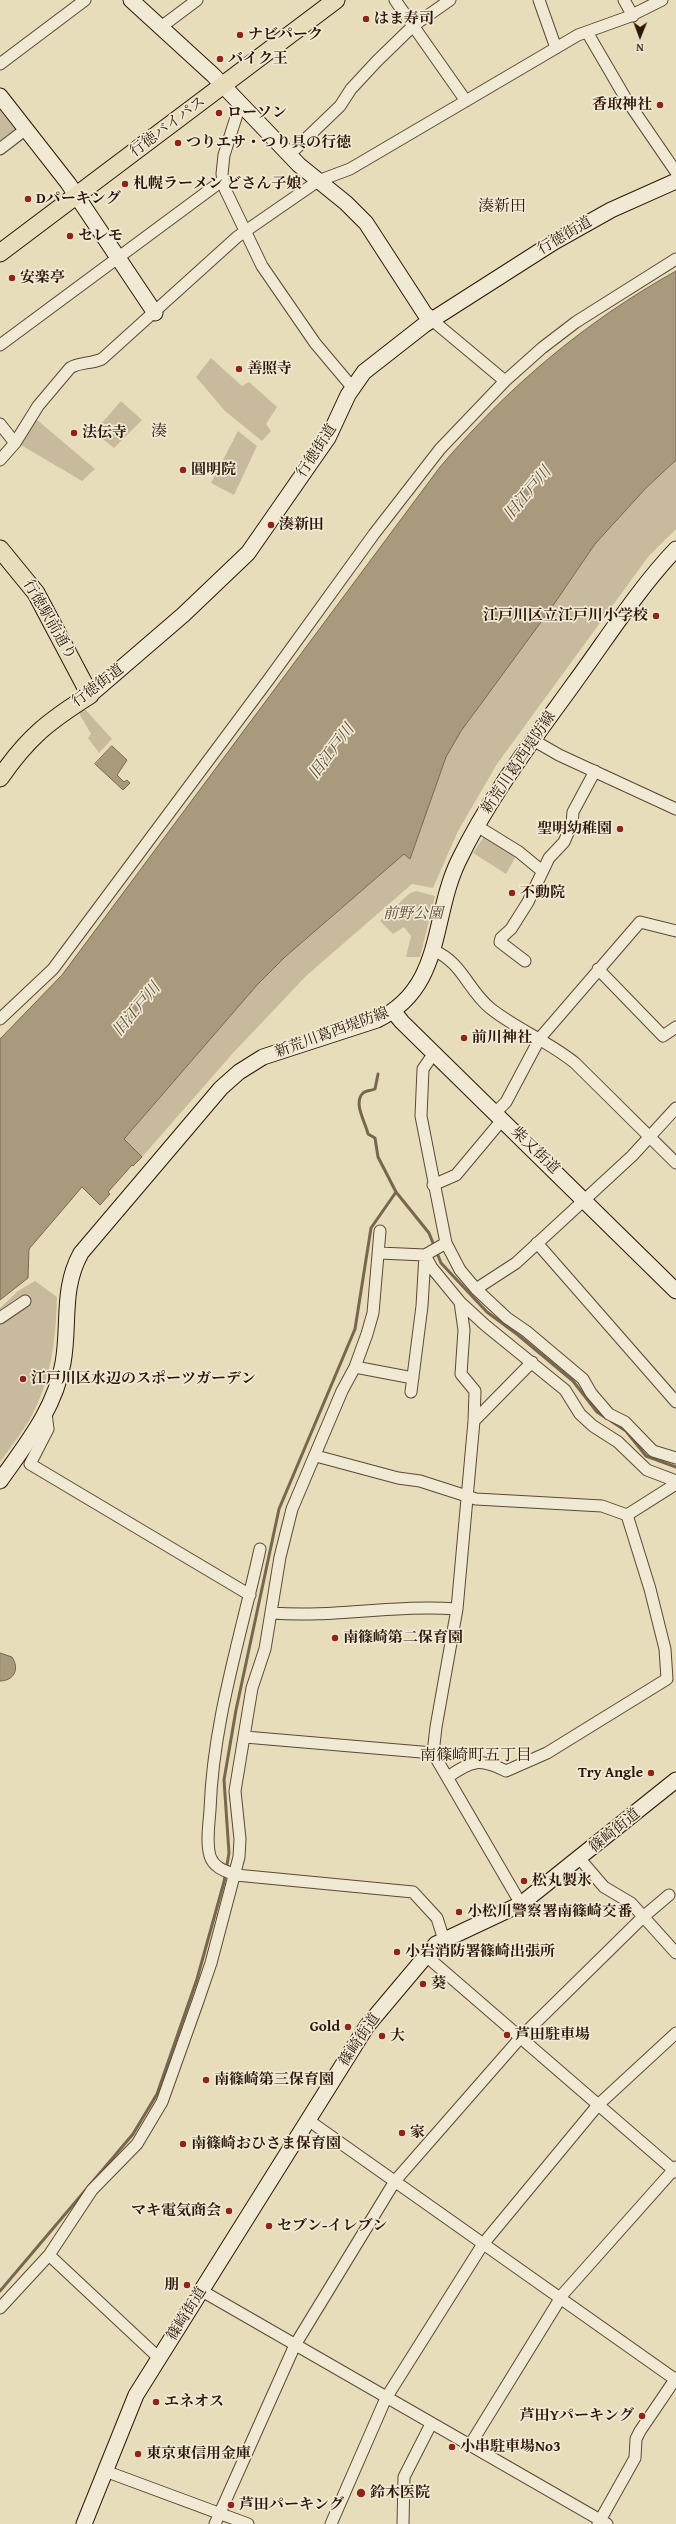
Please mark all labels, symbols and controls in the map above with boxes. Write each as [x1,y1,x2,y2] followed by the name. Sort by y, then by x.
[374,10,434,28] place label: はま寿司
[361,14,371,24] marker: はま寿司
[620,16,660,56] north arrow
[248,26,323,44] place label: ナビパーク
[235,30,245,40] marker: ナビパーク
[636,40,644,56] text: N
[228,50,288,68] place label: バイク王
[215,54,225,64] marker: バイク王
[127,93,209,161] street label: 行徳バイパス
[592,96,652,114] place label: 香取神社
[655,100,665,110] marker: 香取神社
[227,104,287,122] place label: ローソン
[214,108,224,118] marker: ローソン
[186,134,351,152] place label: つりエサ・つり具の行徳
[173,138,183,148] marker: つりエサ・つり具の行徳
[133,175,301,193] place label: 札幌ラーメン どさん子娘
[120,179,130,189] marker: 札幌ラーメン どさん子娘
[36,190,121,208] place label: Dパーキング
[23,194,33,204] marker: Dパーキング
[478,197,526,217] district label: 湊新田
[535,213,595,259] street label: 行徳街道
[78,227,123,245] place label: セレモ
[65,231,75,241] marker: セレモ
[20,269,65,287] place label: 安楽亭
[7,273,17,283] marker: 安楽亭
[247,360,292,378] place label: 善照寺
[234,364,244,374] marker: 善照寺
[293,421,341,481] street label: 行徳街道
[151,422,167,442] district label: 湊
[82,424,127,442] place label: 法伝寺
[69,428,79,438] marker: 法伝寺
[191,461,236,479] place label: 圓明院
[500,463,556,525] water label: 旧江戸川
[178,465,188,475] marker: 圓明院
[279,516,324,534] place label: 湊新田
[266,520,276,530] marker: 湊新田
[19,577,79,663] street label: 行徳駅前通り
[483,607,648,625] place label: 江戸川区立江戸川小学校
[651,611,661,621] marker: 江戸川区立江戸川小学校
[69,661,127,711] street label: 行徳街道
[478,708,560,818] street label: 新荒川葛西堤防線
[305,721,359,783] water label: 旧江戸川
[537,820,612,838] place label: 聖明幼稚園
[615,824,625,834] marker: 聖明幼稚園
[520,884,565,902] place label: 不動院
[507,888,517,898] marker: 不動院
[383,905,443,923] park label: 前野公園
[109,979,165,1041] water label: 旧江戸川
[273,1004,391,1062] street label: 新荒川葛西堤防線
[472,1029,532,1047] place label: 前川神社
[459,1033,469,1043] marker: 前川神社
[507,1124,563,1178] street label: 柴又街道
[31,1370,256,1388] place label: 江戸川区水辺のスポーツガーデン
[18,1374,28,1384] marker: 江戸川区水辺のスポーツガーデン
[343,1629,463,1647] place label: 南篠崎第二保育園
[330,1633,340,1643] marker: 南篠崎第二保育園
[420,1746,532,1766] district label: 南篠崎町五丁目
[578,1764,643,1782] place label: Try Angle
[646,1768,656,1778] marker: Try Angle
[586,1805,644,1857] street label: 篠崎街道
[532,1872,592,1890] place label: 松丸製氷
[519,1876,529,1886] marker: 松丸製氷
[467,1903,632,1921] place label: 小松川警察署南篠崎交番
[454,1907,464,1917] marker: 小松川警察署南篠崎交番
[405,1943,555,1961] place label: 小岩消防署篠崎出張所
[392,1947,402,1957] marker: 小岩消防署篠崎出張所
[431,1975,446,1993] place label: 葵
[418,1979,428,1989] marker: 葵
[336,2010,384,2070] street label: 篠崎街道
[310,2018,340,2036] place label: Gold
[343,2022,353,2032] marker: Gold
[515,2026,590,2044] place label: 芦田駐車場
[390,2027,405,2045] place label: 大
[502,2030,512,2040] marker: 芦田駐車場
[377,2031,387,2041] marker: 大
[214,2071,334,2089] place label: 南篠崎第三保育園
[201,2075,211,2085] marker: 南篠崎第三保育園
[410,2124,425,2142] place label: 家
[397,2128,407,2138] marker: 家
[191,2135,341,2153] place label: 南篠崎おひさま保育園
[178,2139,188,2149] marker: 南篠崎おひさま保育園
[131,2202,221,2220] place label: マキ電気商会
[224,2206,234,2216] marker: マキ電気商会
[277,2217,387,2235] place label: セブン-イレブン
[264,2221,274,2231] marker: セブン-イレブン
[164,2276,179,2294] place label: 朋
[182,2280,192,2290] marker: 朋
[163,2284,211,2344] street label: 篠崎街道
[164,2393,224,2411] place label: エネオス
[151,2397,161,2407] marker: エネオス
[520,2407,634,2425] place label: 芦田Yパーキング
[637,2411,647,2421] marker: 芦田Yパーキング
[460,2438,561,2456] place label: 小串駐車場No3
[447,2442,457,2452] marker: 小串駐車場No3
[146,2445,251,2463] place label: 東京東信用金庫
[133,2449,143,2459] marker: 東京東信用金庫
[370,2484,430,2502] place label: 鈴木医院
[355,2487,367,2499] marker: 鈴木医院
[239,2496,344,2514] place label: 芦田パーキング
[226,2500,236,2510] marker: 芦田パーキング

